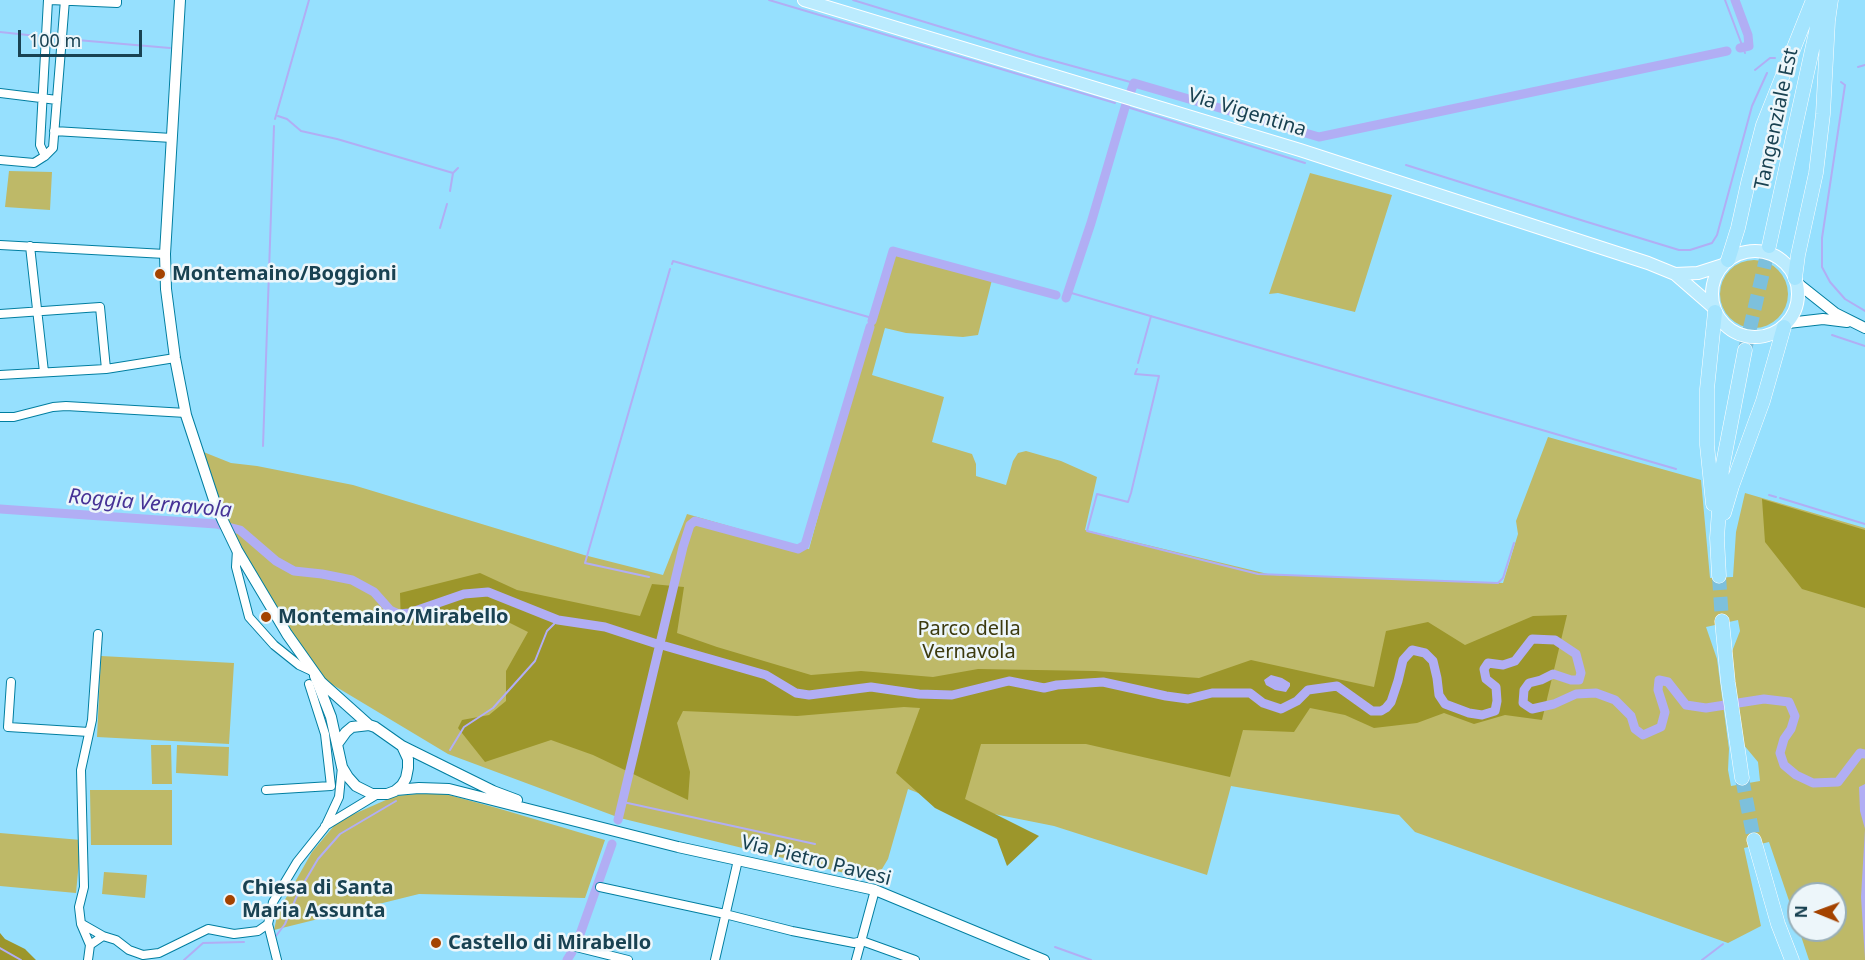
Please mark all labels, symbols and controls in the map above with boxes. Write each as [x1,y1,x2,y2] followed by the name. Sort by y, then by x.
[21,18,146,56] scale bar
[29,28,81,52] text: 100 m
[1750,46,1804,192] street label: Tangenziale Est
[1185,84,1309,142] street label: Via Vigentina
[172,262,397,286] place label: Montemaino/Boggioni
[153,267,167,281] marker: Montemaino/Boggioni
[67,484,233,524] water label: Roggia Vernavola
[278,605,509,629] place label: Montemaino/Mirabello
[259,610,273,624] marker: Montemaino/Mirabello
[917,617,1021,664] park label: Parco della Vernavola
[738,831,894,891] street label: Via Pietro Pavesi
[242,876,393,923] place label: Chiesa di Santa Maria Assunta
[1787,882,1847,942] north arrow
[223,893,237,907] marker: Chiesa di Santa Maria Assunta
[1790,905,1812,918] text: N
[448,931,651,955] place label: Castello di Mirabello
[429,936,443,950] marker: Castello di Mirabello

